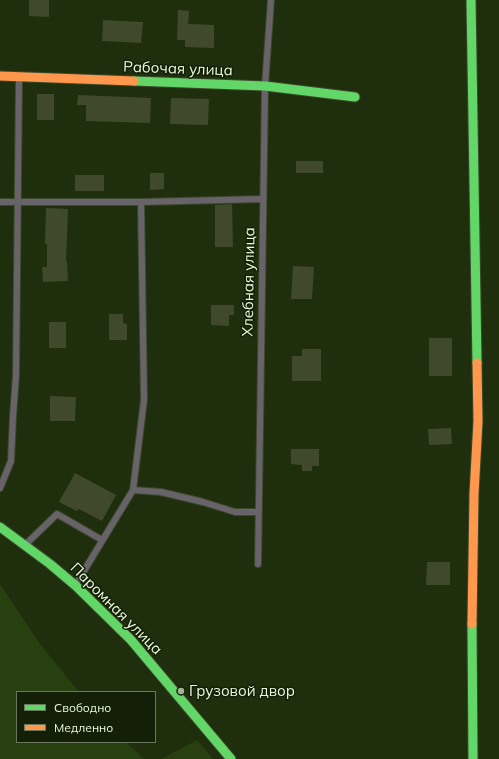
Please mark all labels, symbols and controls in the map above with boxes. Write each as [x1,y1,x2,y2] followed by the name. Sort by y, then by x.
[123,58,233,80] street label: Рабочая улица
[239,227,259,337] street label: Хлебная улица
[66,559,166,659] street label: Паромная улица
[189,682,295,700] place label: Грузовой двор
[176,686,186,696] marker: Грузовой двор
[16,691,156,743] legend
[54,700,111,715] text: Свободно
[54,720,113,735] text: Медленно

